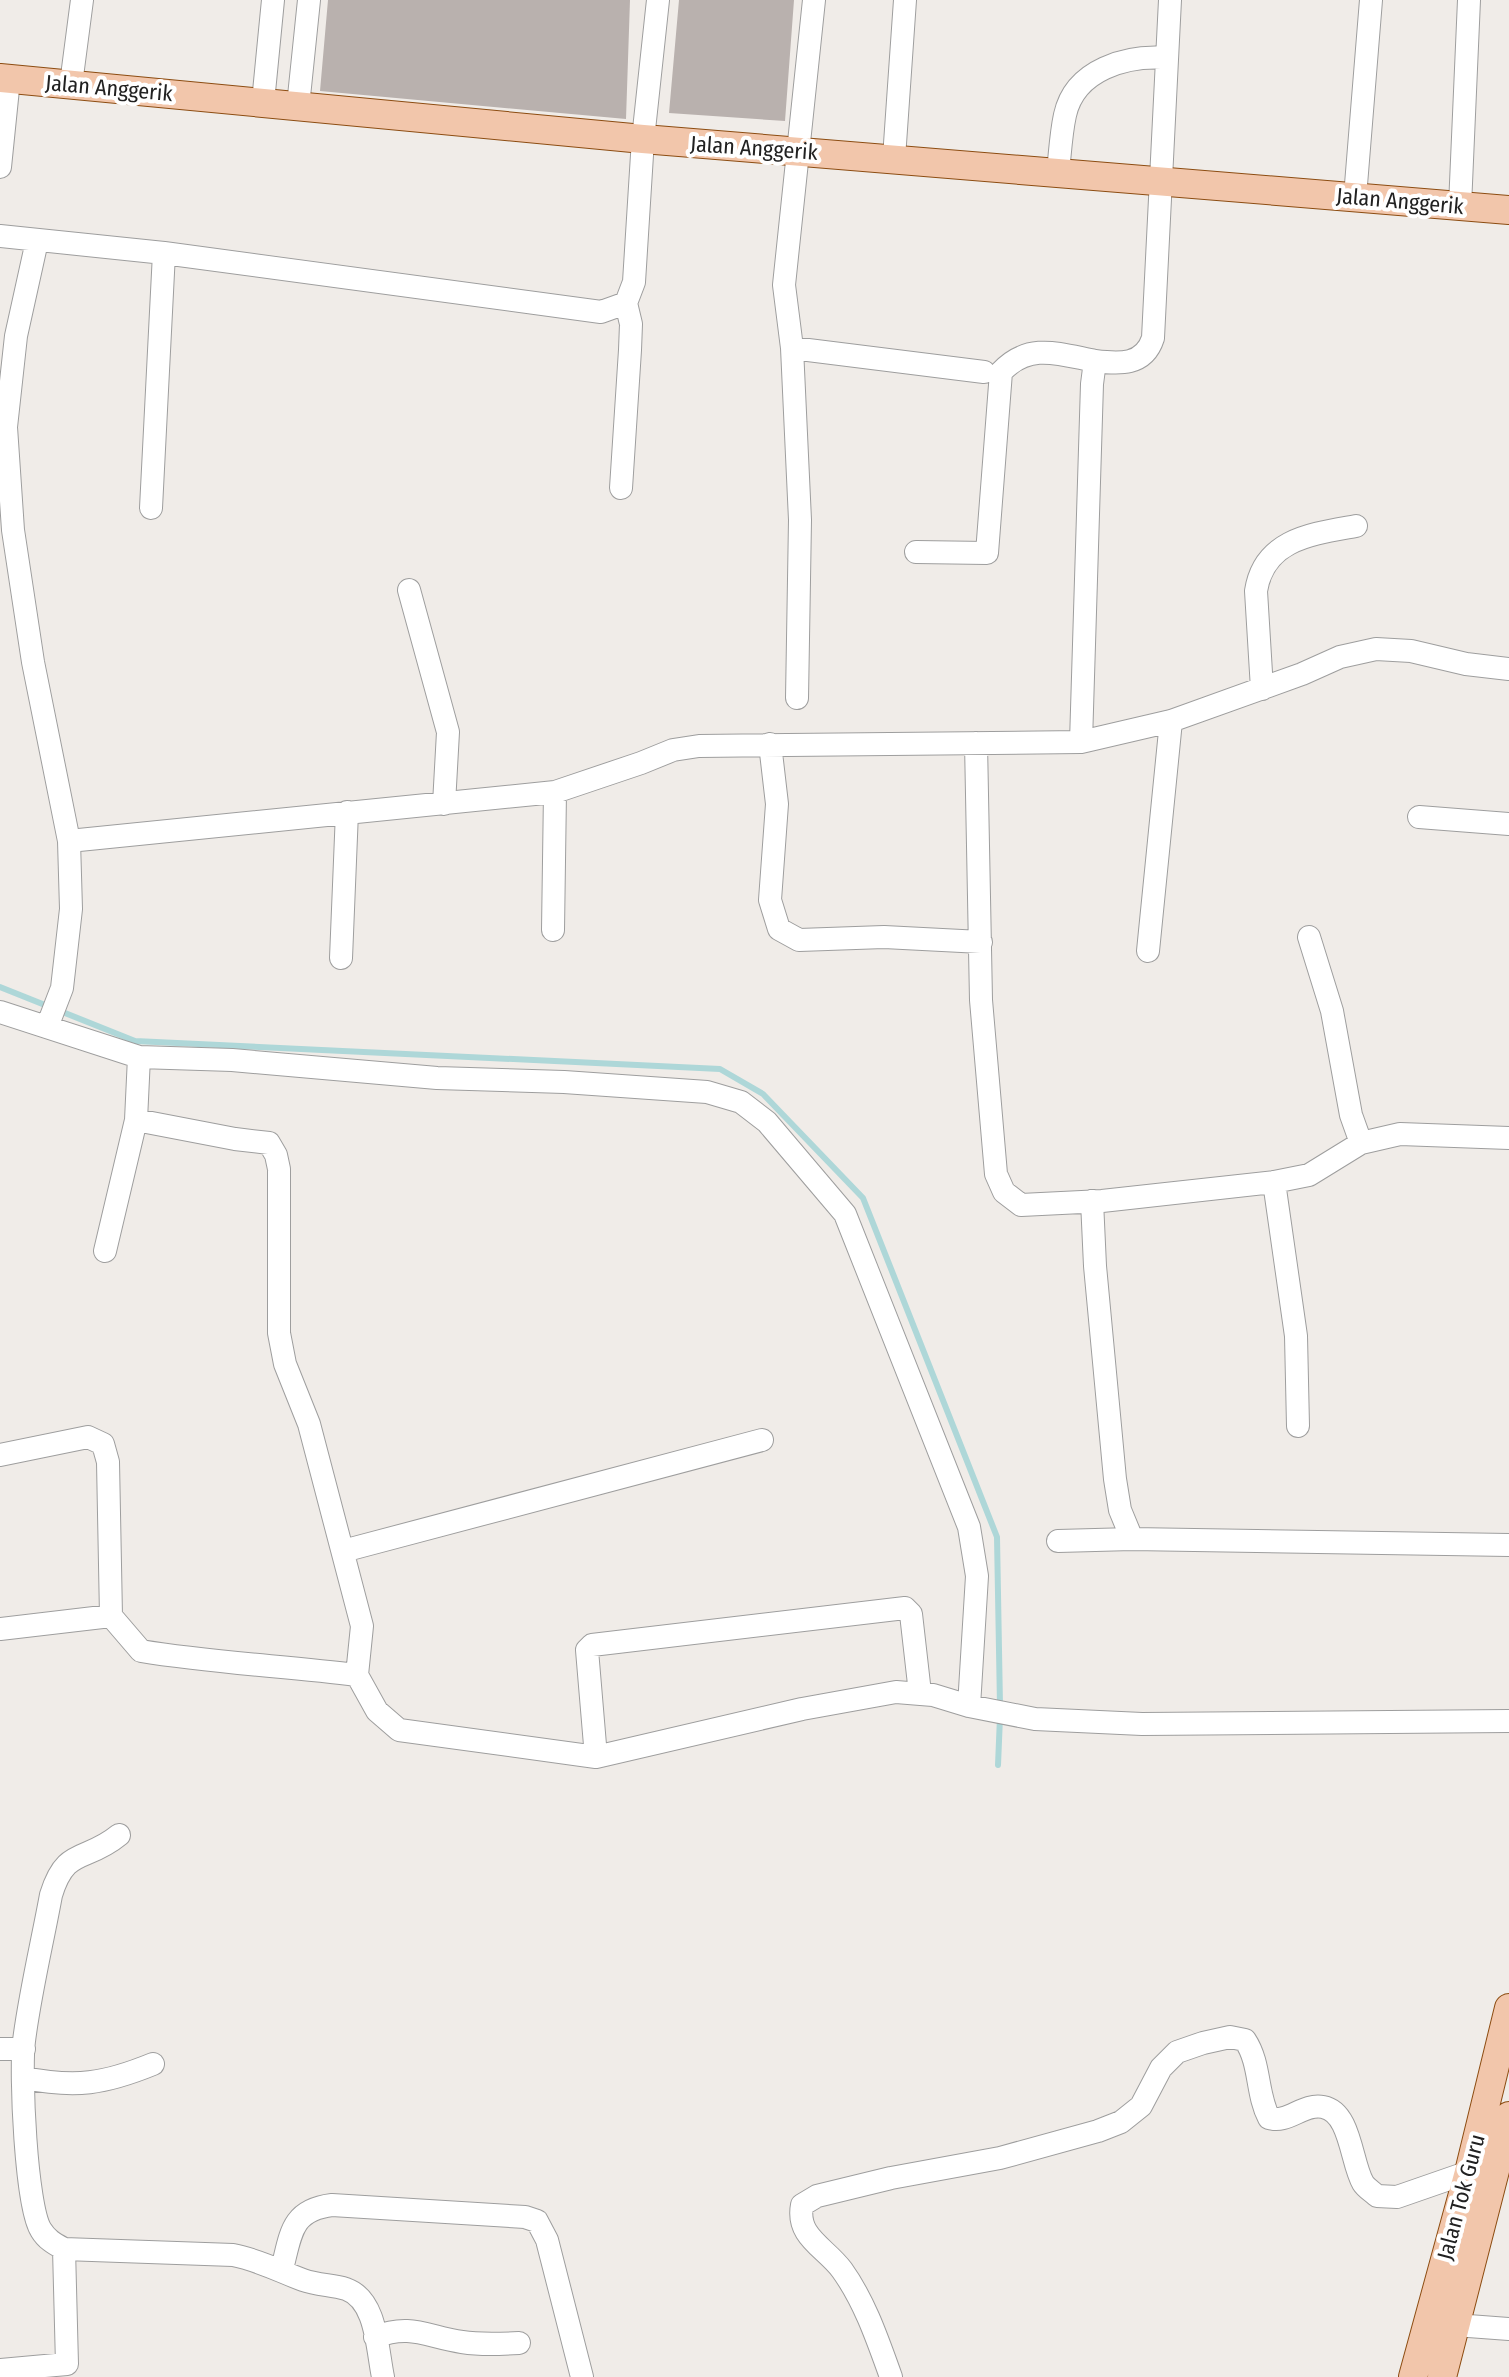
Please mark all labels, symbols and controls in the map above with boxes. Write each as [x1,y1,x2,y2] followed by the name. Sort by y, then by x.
[44,69,174,107] street label: Jalan Anggerik
[689,130,819,166] street label: Jalan Anggerik
[1335,182,1465,220] street label: Jalan Anggerik
[1431,2131,1491,2263] street label: Jalan Tok Guru

